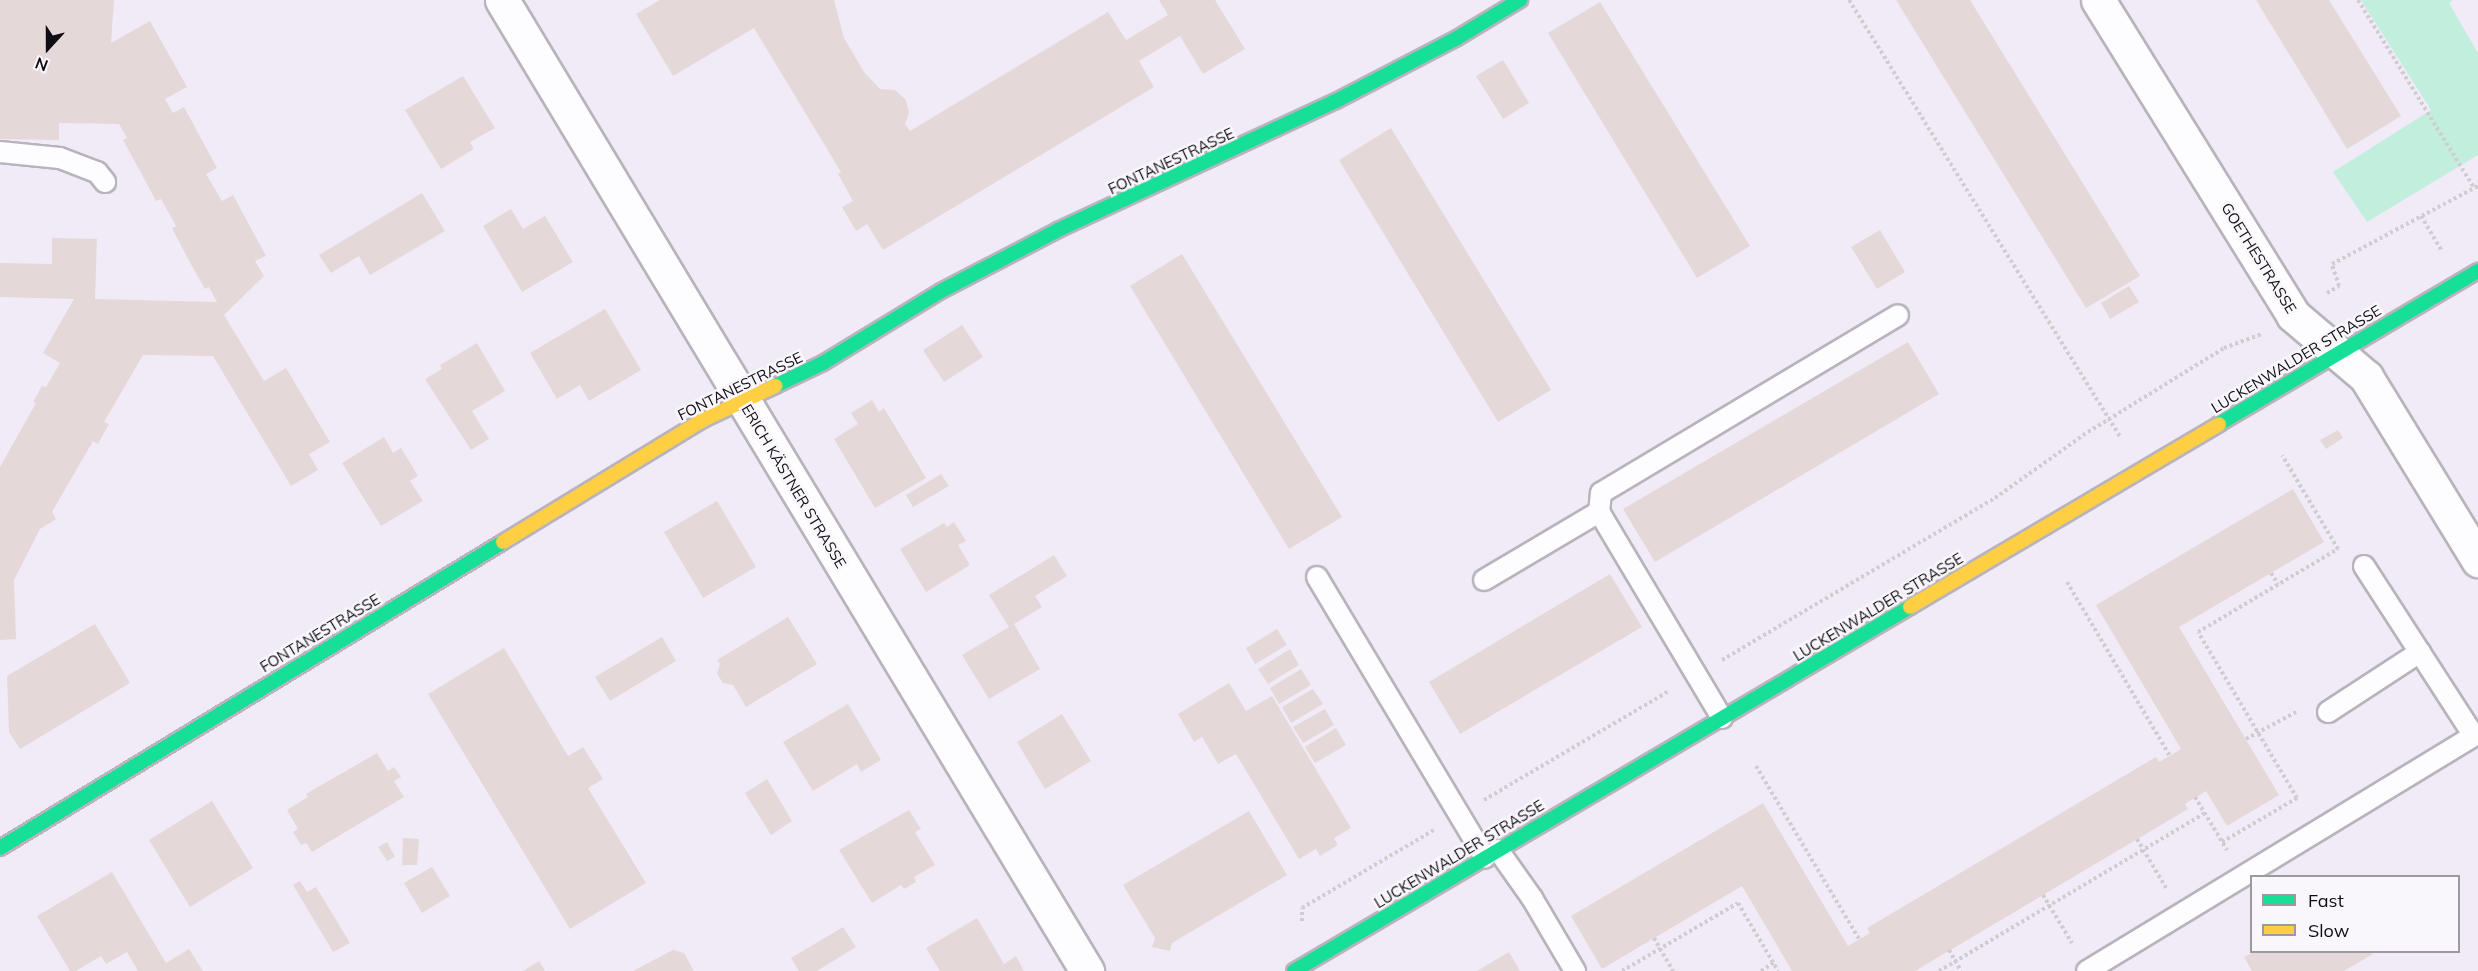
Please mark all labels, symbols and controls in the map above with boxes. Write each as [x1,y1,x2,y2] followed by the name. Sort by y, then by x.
[18,18,78,78] north arrow
[32,53,51,76] text: N
[1105,124,1237,198] street label: FONTANESTRASSE
[2218,199,2300,317] street label: GOETHESTRASSE
[2208,301,2384,417] street label: LUCKENWALDER STRASSE
[675,348,805,424] street label: FONTANESTRASSE
[738,401,850,571] street label: ERICH KÄSTNER STRASSE
[1790,549,1966,665] street label: LUCKENWALDER STRASSE
[257,590,383,676] street label: FONTANESTRASSE
[1371,796,1547,912] street label: LUCKENWALDER STRASSE
[2250,875,2460,953] legend
[2308,889,2344,912] text: Fast
[2308,919,2349,942] text: Slow

